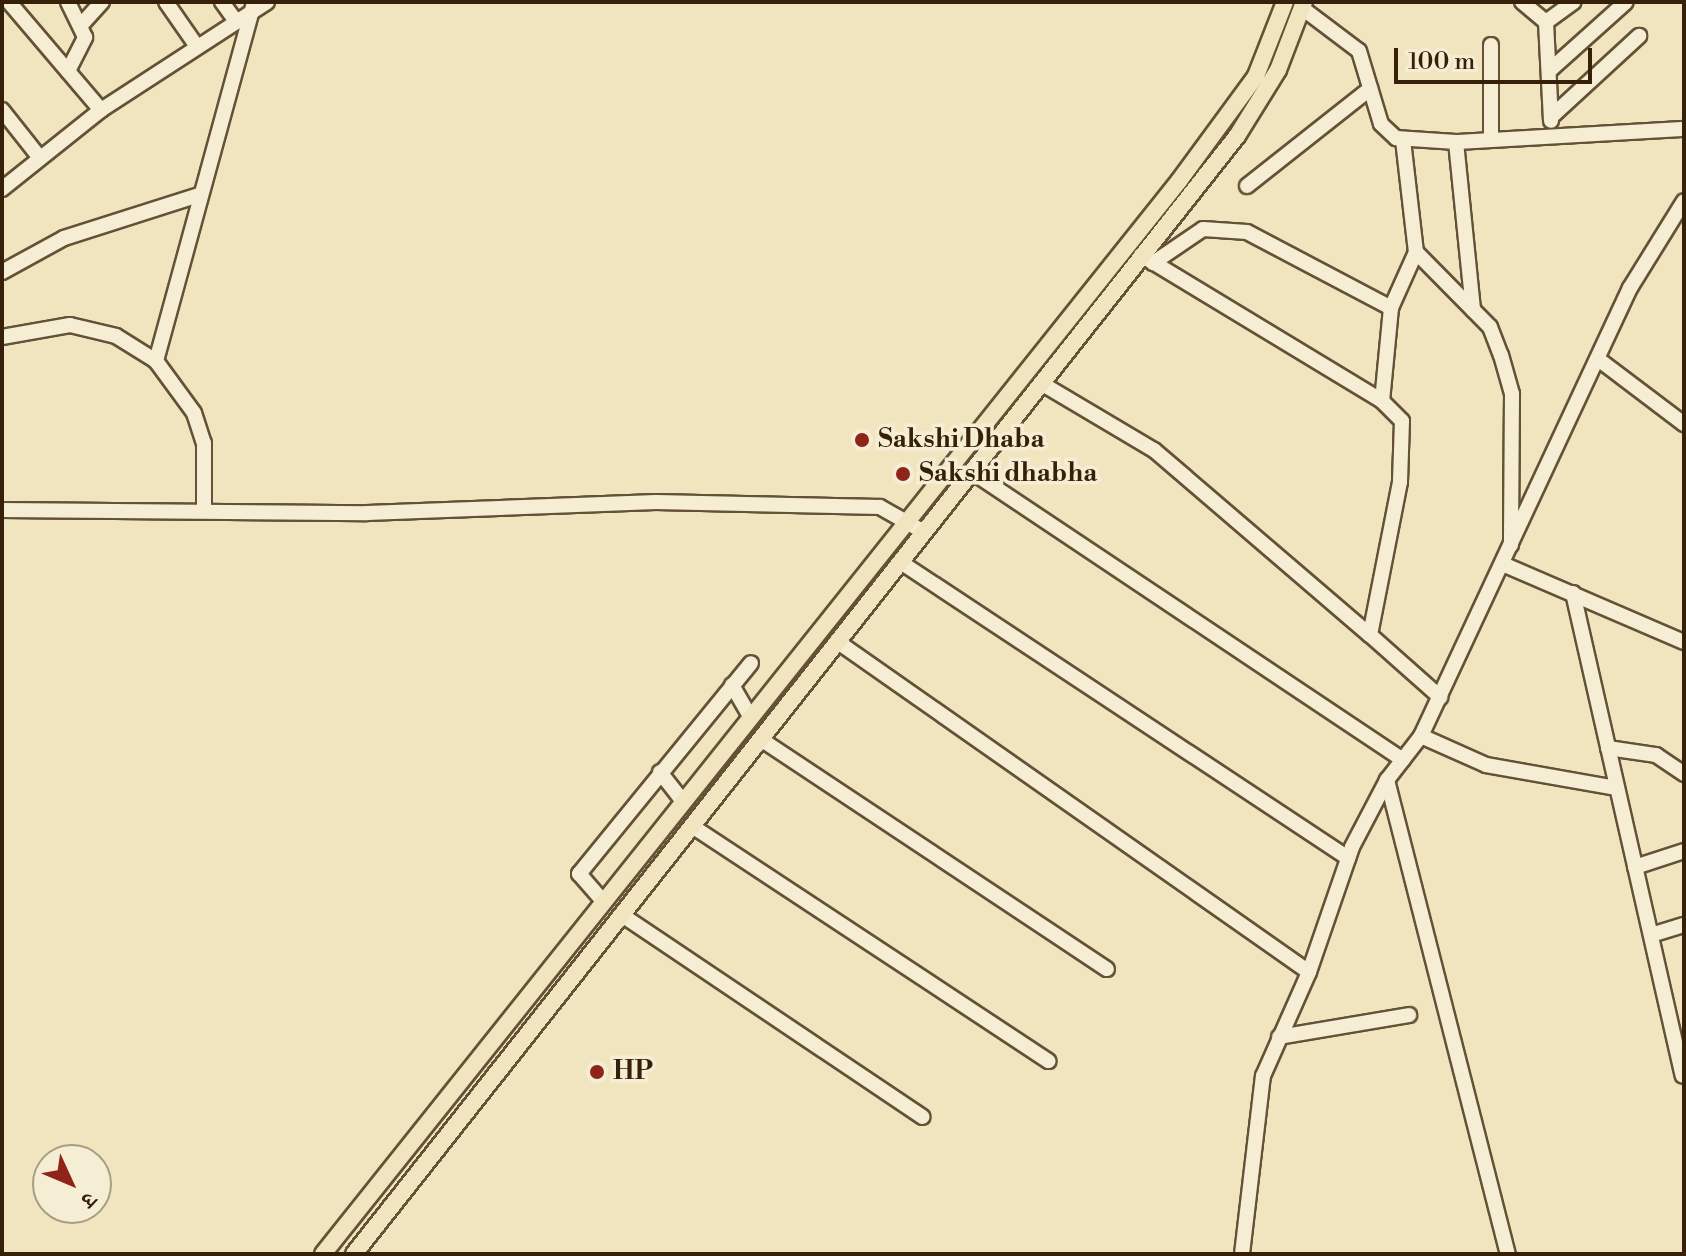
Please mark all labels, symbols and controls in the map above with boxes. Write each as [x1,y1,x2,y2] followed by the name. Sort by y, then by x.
[1398,32,1596,82] scale bar
[1408,47,1475,77] text: 100 m
[878,424,1045,456] place label: Sakshi Dhaba
[853,431,871,449] marker: Sakshi Dhaba
[919,458,1097,490] place label: Sakshi dhabha
[894,465,912,483] marker: Sakshi dhabha
[613,1056,653,1088] place label: HP
[588,1063,606,1081] marker: HP
[32,1144,112,1224] north arrow
[75,1186,102,1213] text: उ

